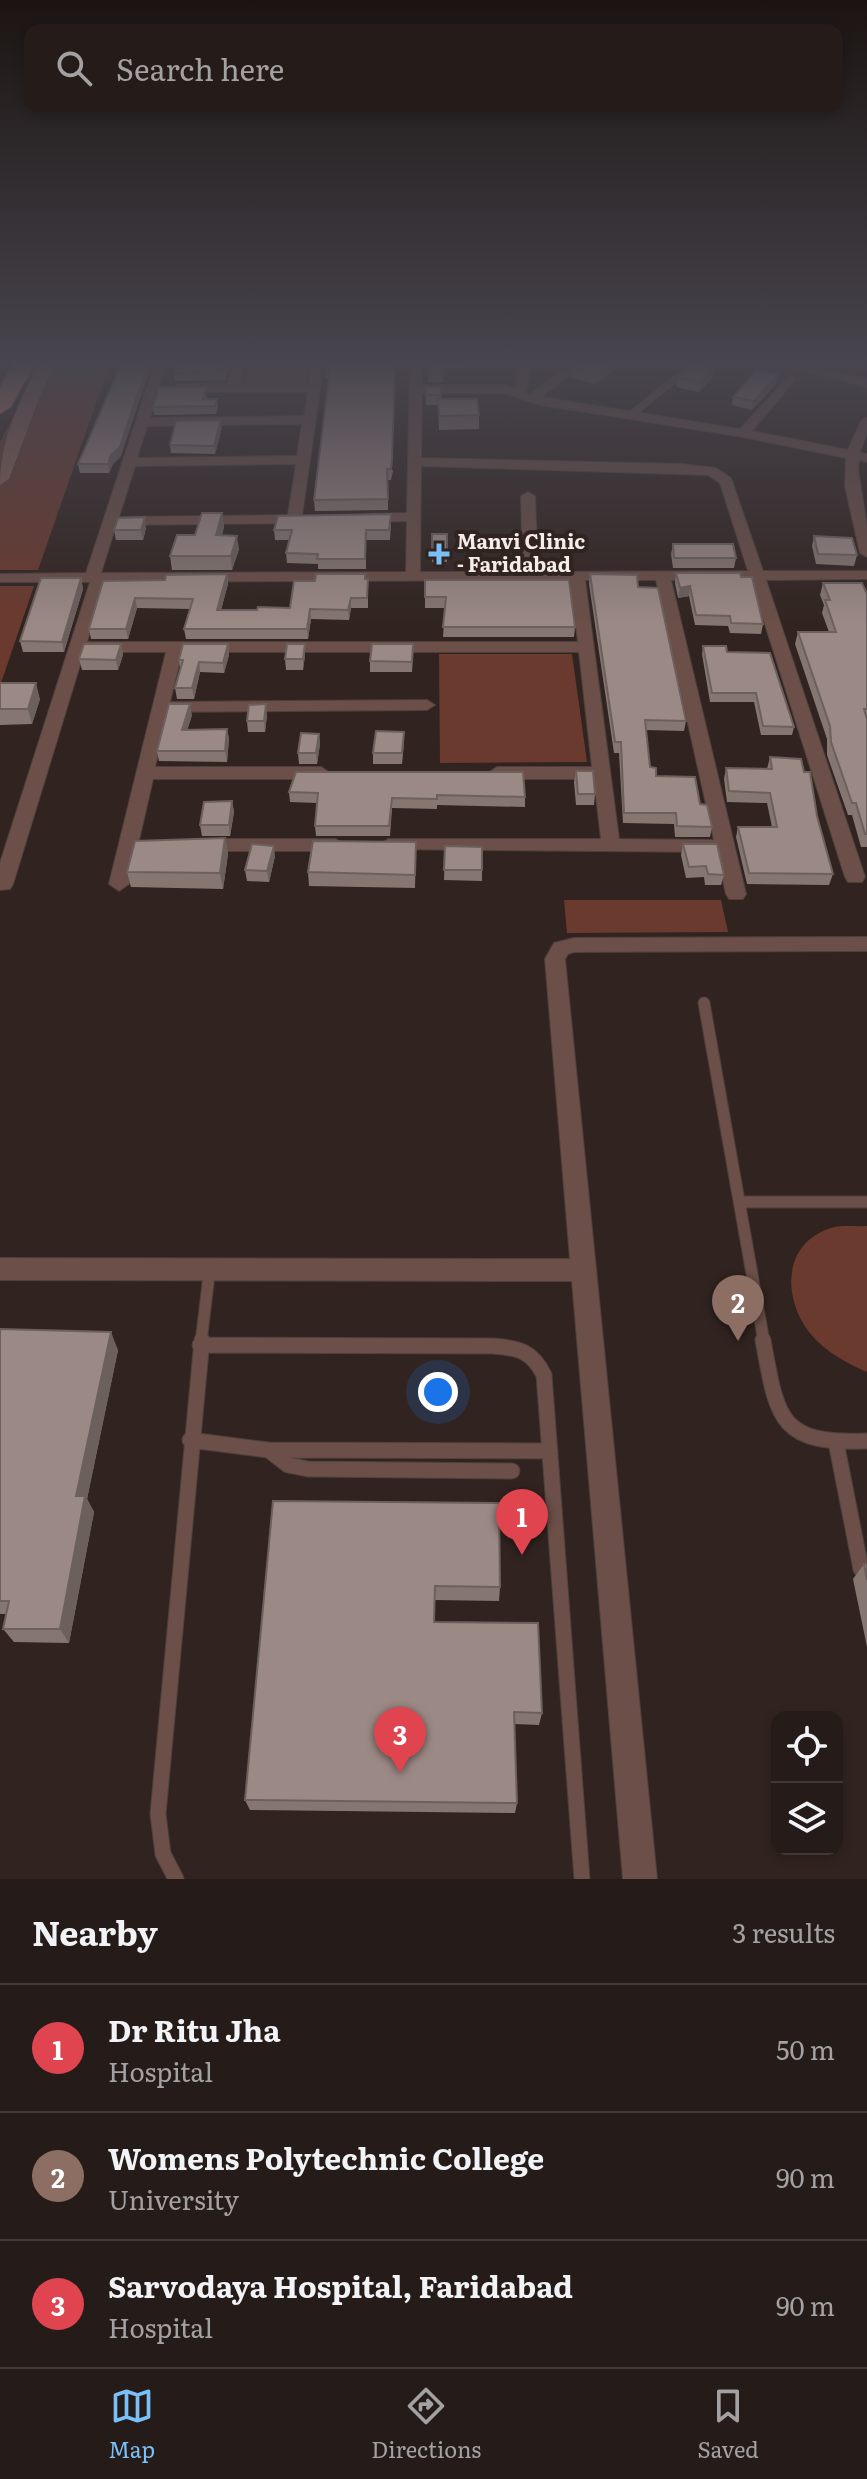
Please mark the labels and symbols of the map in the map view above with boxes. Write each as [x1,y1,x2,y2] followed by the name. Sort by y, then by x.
[457,525,585,578] place label: Manvi Clinic - Faridabad
[428,543,450,565] marker: Manvi Clinic - Faridabad
[712,1275,764,1341] pin: 2
[418,1372,458,1412] your location
[496,1489,548,1555] pin: 1
[374,1707,426,1773] pin: 3

